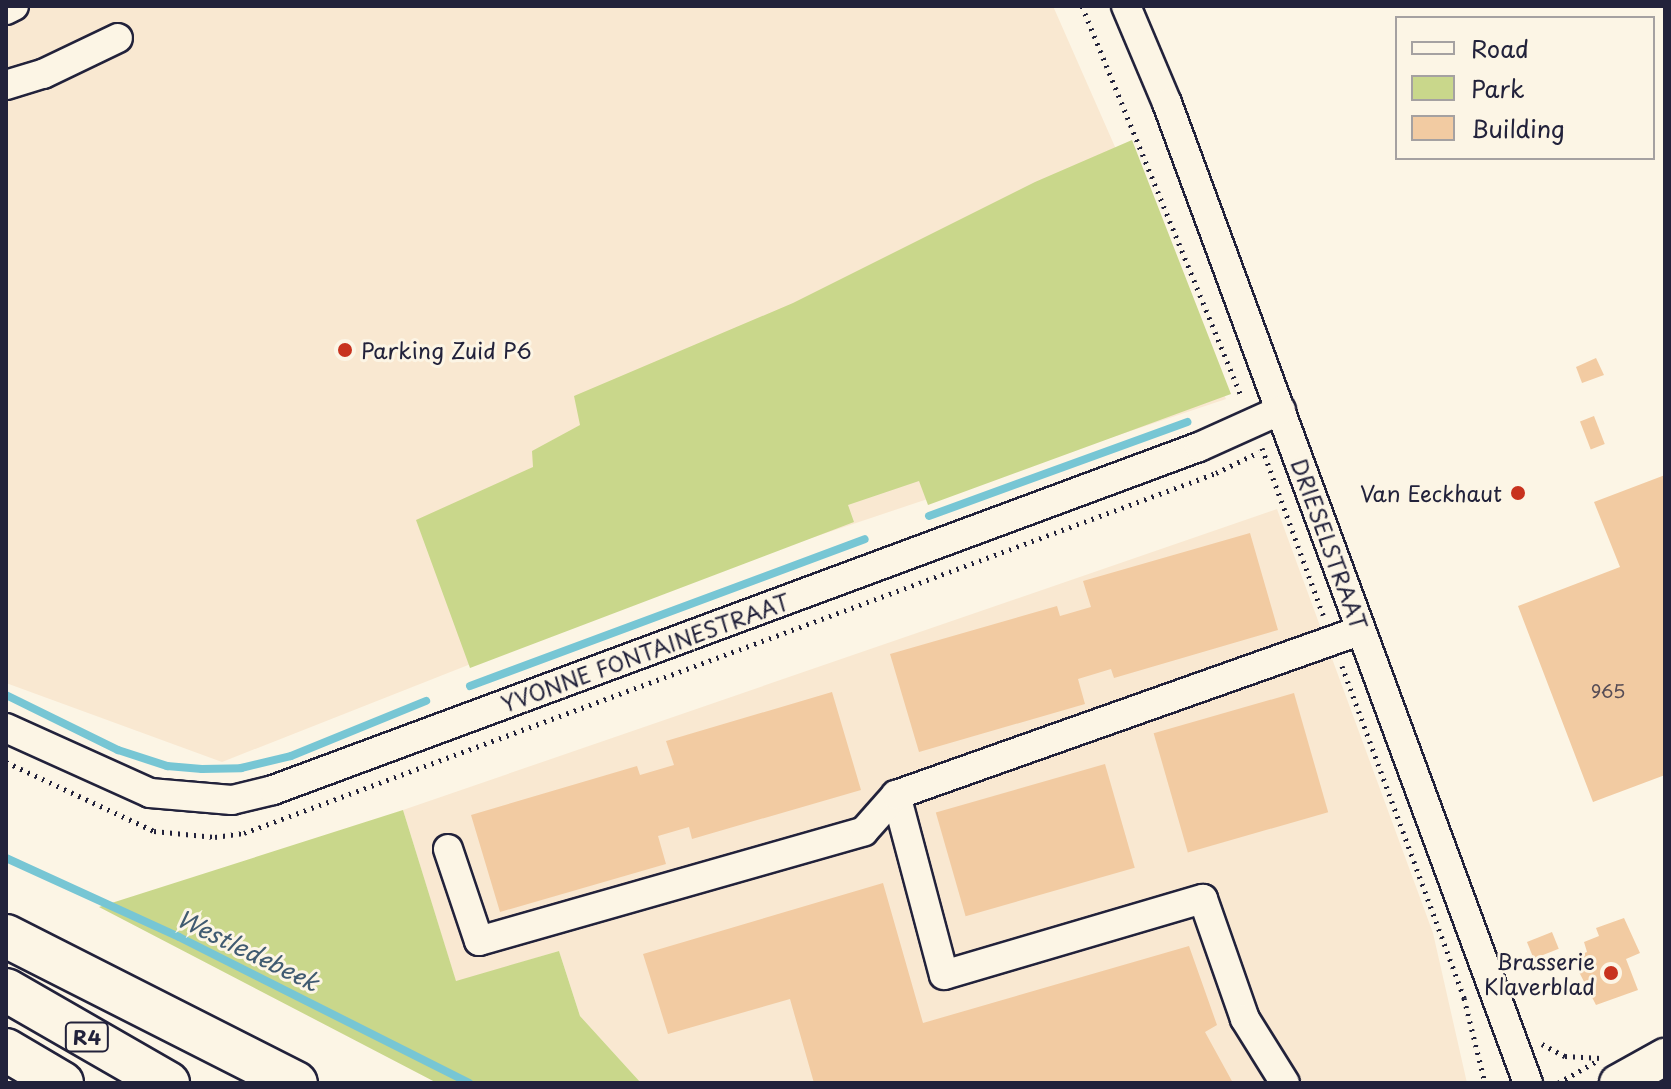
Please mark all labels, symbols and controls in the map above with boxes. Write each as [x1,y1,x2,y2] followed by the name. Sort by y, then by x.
[1395,16,1655,160] legend
[1471,30,1529,66] text: Road
[1471,70,1525,106] text: Park
[1471,110,1565,146] text: Building
[361,337,532,363] place label: Parking Zuid P6
[336,341,354,359] marker: Parking Zuid P6
[1287,455,1373,633] street label: DRIESELSTRAAT
[1361,480,1502,506] place label: Van Eeckhaut
[1509,484,1527,502] marker: Van Eeckhaut
[496,587,794,717] street label: YVONNE FONTAINESTRAAT
[1591,680,1625,702] house number: 965
[172,903,324,997] water label: Westledebeek
[1484,947,1595,998] place label: Brasserie Klaverblad
[1602,964,1620,982] marker: Brasserie Klaverblad
[63,1021,111,1053] road number: R4

